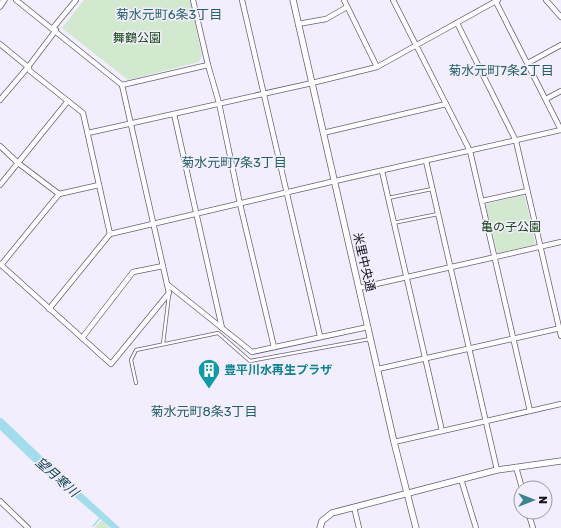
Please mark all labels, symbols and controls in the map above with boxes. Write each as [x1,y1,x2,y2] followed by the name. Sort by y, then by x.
[116,7,222,22] district label: 菊水元町6条3丁目
[113,31,161,45] park label: 舞鶴公園
[448,63,554,78] district label: 菊水元町7条2丁目
[181,155,287,170] district label: 菊水元町7条3丁目
[481,220,541,234] park label: 亀の子公園
[350,231,378,293] street label: 米里中央通
[196,357,222,390] building icon: 豊平川水再生プラザ
[224,363,332,377] place label: 豊平川水再生プラザ
[150,404,258,419] district label: 菊水元町8条3丁目
[32,454,83,501] water label: 望月寒川
[513,480,553,520] north arrow
[536,496,549,504] text: N

